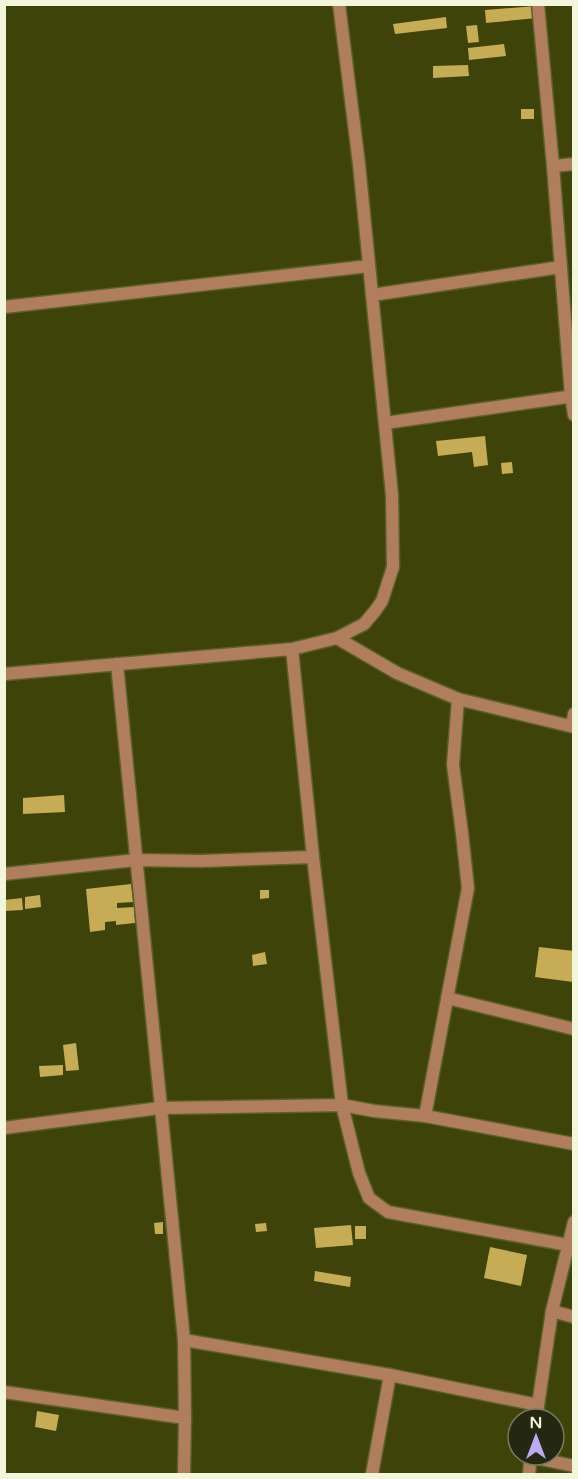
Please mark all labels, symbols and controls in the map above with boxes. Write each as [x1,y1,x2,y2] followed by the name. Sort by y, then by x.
[506,1407,566,1467] north arrow
[530,1413,542,1433] text: N

